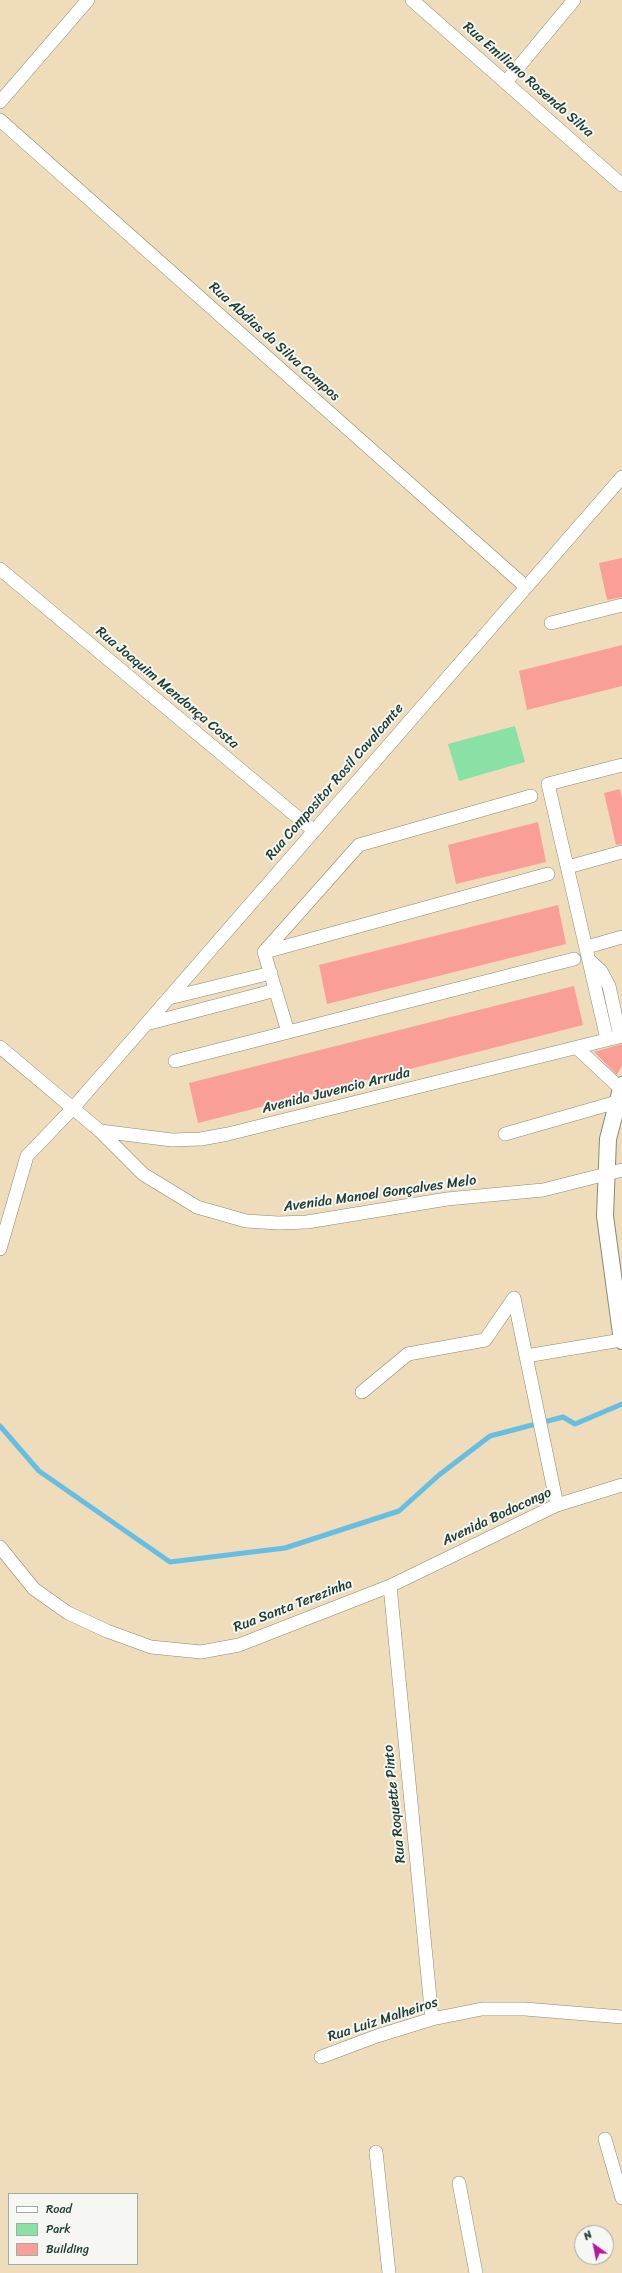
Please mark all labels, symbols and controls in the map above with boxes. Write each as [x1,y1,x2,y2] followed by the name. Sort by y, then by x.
[459,19,597,141] street label: Rua Emiliano Rosendo Silva
[205,279,343,405] street label: Rua Abdias da Silva Campos
[92,623,242,753] street label: Rua Joaquim Mendonça Costa
[262,700,408,864] street label: Rua Compositor Rosil Cavalcante
[260,1064,412,1118] street label: Avenida Juvencio Arruda
[283,1172,477,1216] street label: Avenida Manoel Gonçalves Melo
[440,1484,554,1550] street label: Avenida Bodocongo
[231,1576,355,1636] street label: Rua Santa Terezinha
[380,1744,410,1864] street label: Rua Roquette Pinto
[326,1994,440,2046] street label: Rua Luiz Malheiros
[8,2193,138,2265] legend
[46,2198,72,2220] text: Road
[46,2218,71,2240] text: Park
[574,2225,614,2265] north arrow
[579,2225,596,2245] text: N
[46,2238,89,2260] text: Building

